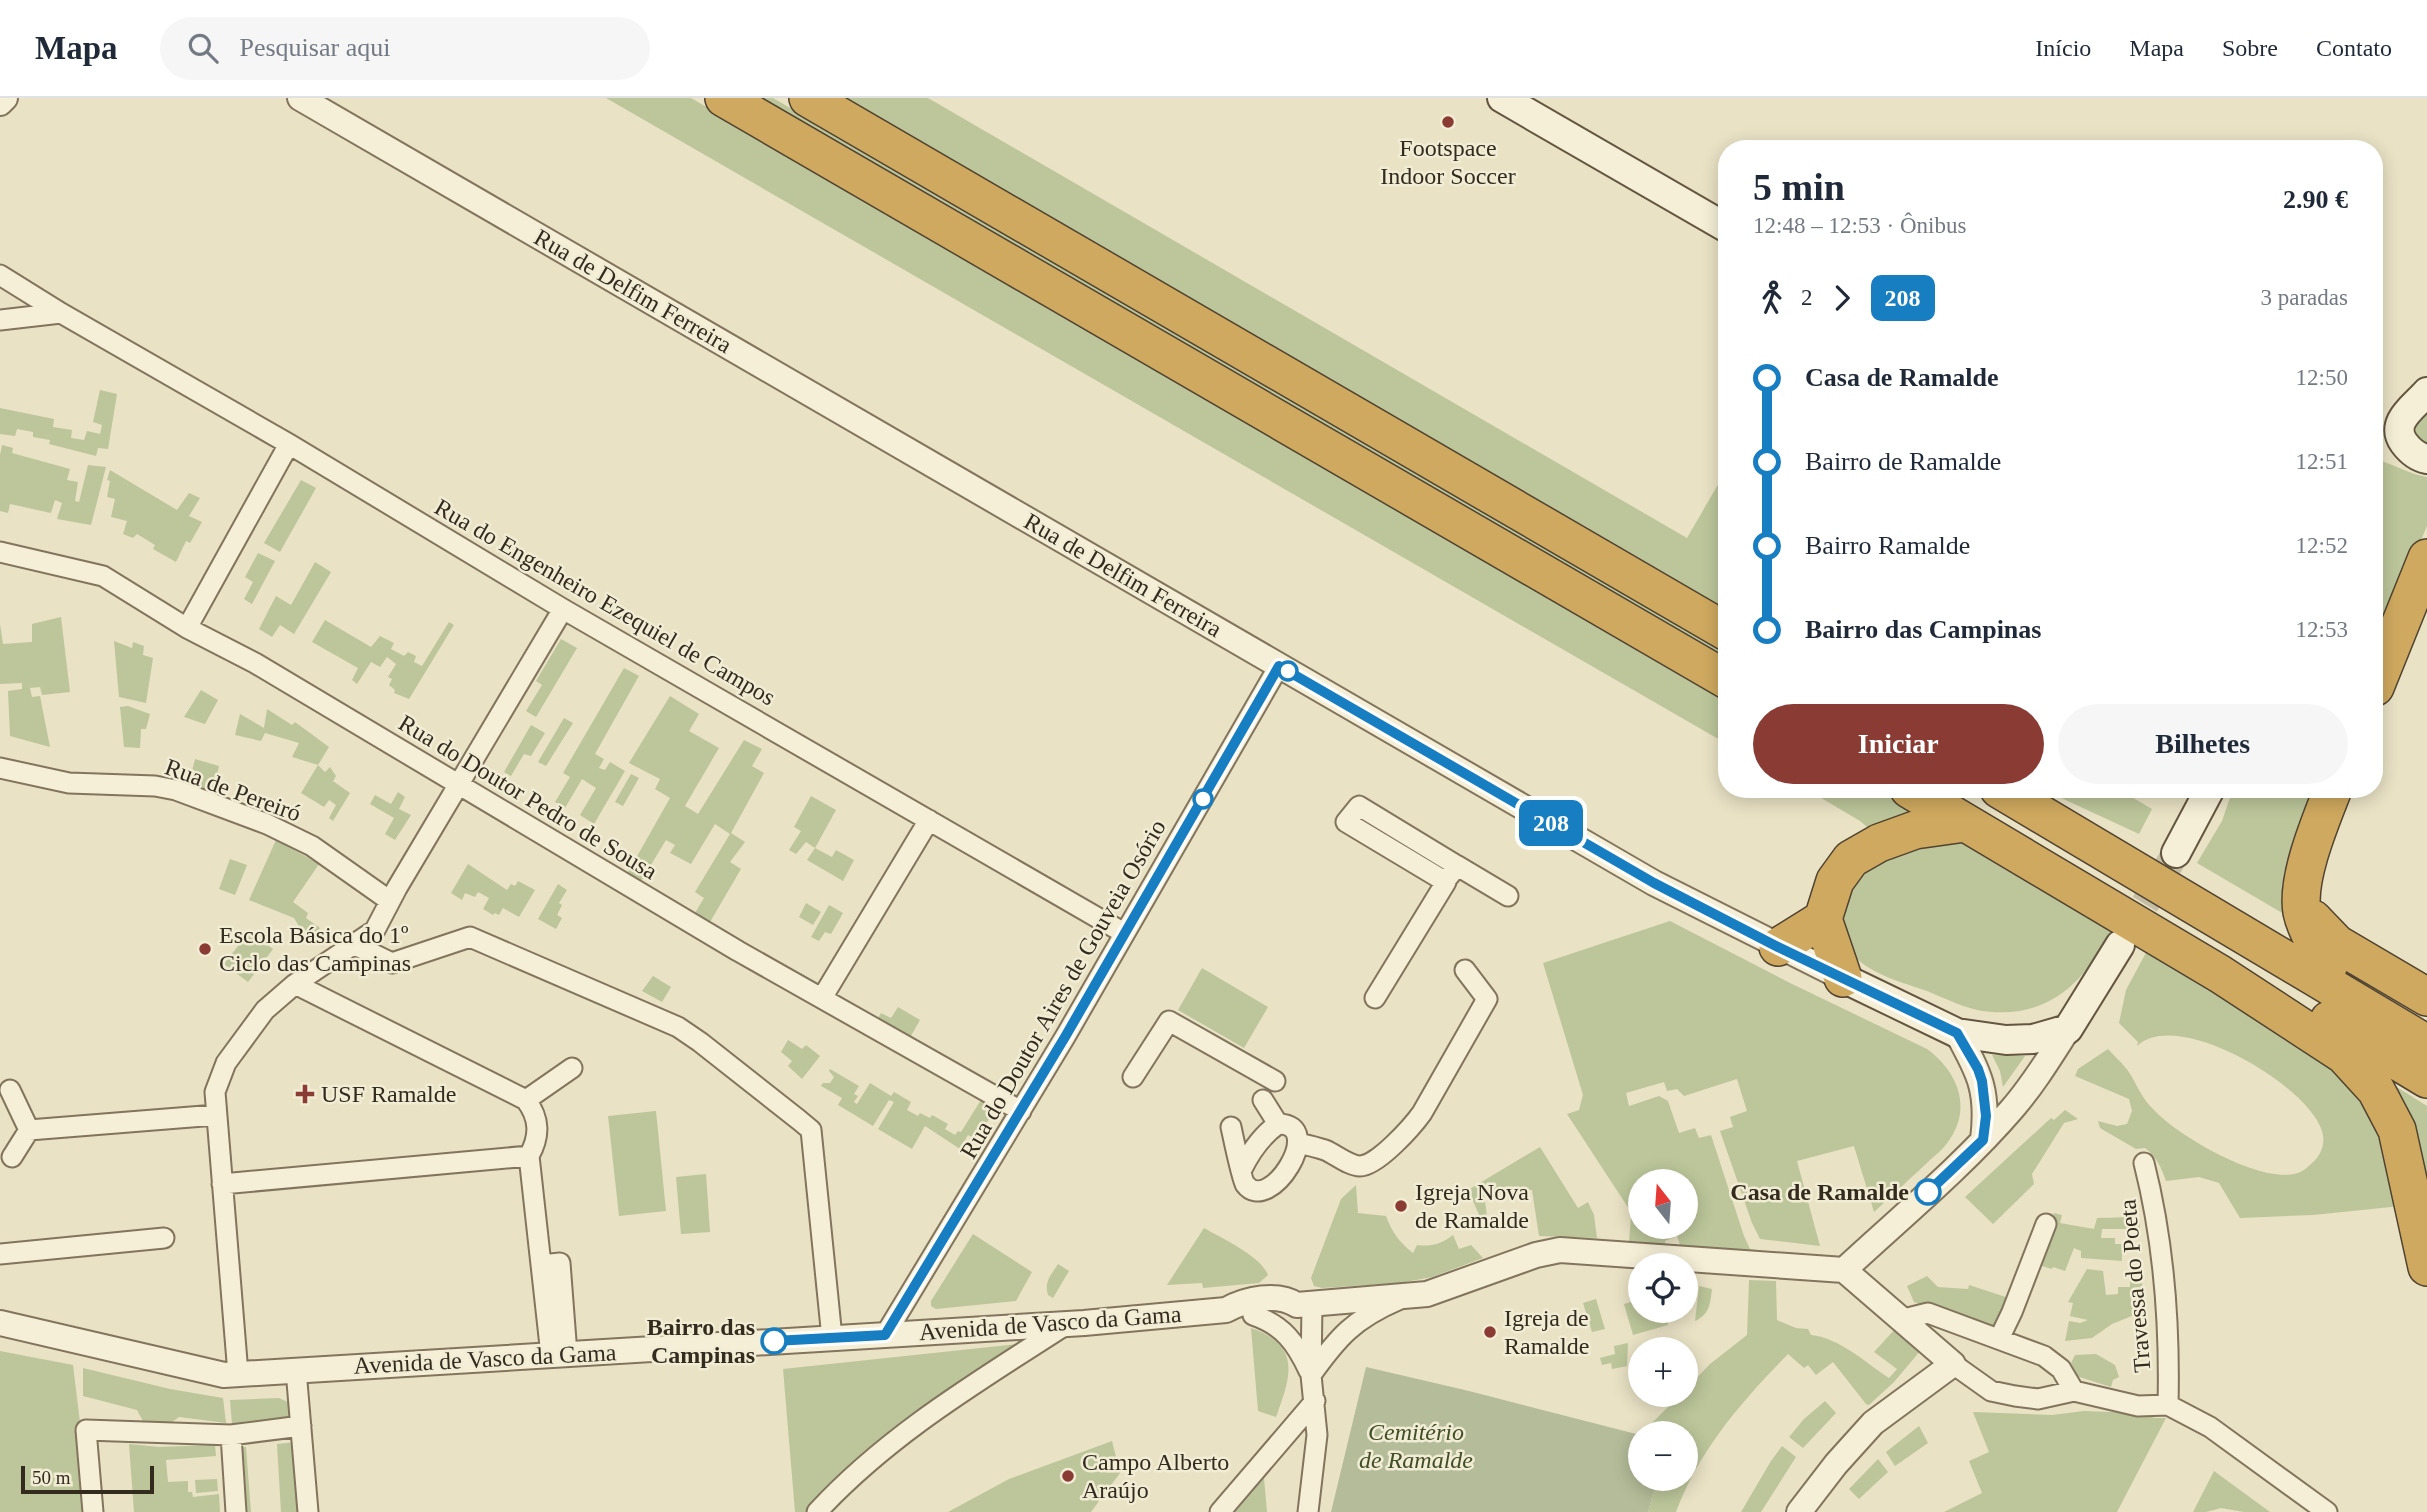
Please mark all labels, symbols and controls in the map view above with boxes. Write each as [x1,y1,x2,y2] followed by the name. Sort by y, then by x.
[160,17,650,80] search box
[184,29,222,67] icon: search
[35,30,118,66] text: Mapa
[240,33,390,62] text: Pesquisar aqui
[2035,35,2091,61] text: Início
[2129,35,2184,61] text: Mapa
[2222,35,2278,61] text: Sobre
[2316,35,2392,61] text: Contato
[1440,114,1456,130] marker: Footspace Indoor Soccer
[1380,135,1516,189] place label: Footspace Indoor Soccer
[1753,166,1845,208] text: 5 min
[2283,185,2348,214] text: 2.90 €
[1753,213,1966,238] text: 12:48 – 12:53 · Ônibus
[530,224,736,358] street label: Rua de Delfim Ferreira
[1753,279,1791,317] icon: walk
[1823,279,1861,317] icon: forward
[1801,285,1813,310] text: 2
[1885,285,1921,311] text: 208
[2261,285,2348,310] text: 3 paradas
[1805,363,1999,392] text: Casa de Ramalde
[2296,365,2348,390] text: 12:50
[1805,447,2001,476] text: Bairro de Ramalde
[2296,449,2348,474] text: 12:51
[430,494,780,710] street label: Rua do Engenheiro Ezequiel de Campos
[1020,508,1226,642] street label: Rua de Delfim Ferreira
[1805,531,1970,560] text: Bairro Ramalde
[2296,533,2348,558] text: 12:52
[1805,615,2041,644] text: Bairro das Campinas
[2296,617,2348,642] text: 12:53
[1278,661,1298,681] unlabelled marker
[1753,704,2044,784] button: Iniciar
[2058,704,2348,784] button: Bilhetes
[394,709,662,885] street label: Rua do Doutor Pedro de Sousa
[162,753,304,827] street label: Rua de Pereiró
[1193,789,1213,809] unlabelled marker
[1511,800,1591,846] line badge: 208
[1533,810,1569,836] text: 208
[955,815,1171,1163] street label: Rua do Doutor Aires de Gouveia Osório
[219,922,411,976] place label: Escola Básica do 1º Ciclo das Campinas
[197,941,213,957] marker: Escola Básica do 1º Ciclo das Campinas
[321,1081,456,1107] place label: USF Ramalde
[295,1084,315,1104] marker: USF Ramalde
[1628,1169,1698,1239] north arrow
[1628,1169,1698,1491] map controls
[1415,1179,1529,1233] place label: Igreja Nova de Ramalde
[1730,1179,1909,1205] place label: Casa de Ramalde
[1915,1179,1941,1205] marker: Casa de Ramalde
[1393,1198,1409,1214] marker: Igreja Nova de Ramalde
[2114,1198,2156,1374] street label: Travessa do Poeta
[1628,1253,1698,1323] button: locate
[918,1301,1182,1345] street label: Avenida de Vasco da Gama
[1504,1305,1589,1359] place label: Igreja de Ramalde
[647,1314,755,1368] place label: Bairro das Campinas
[1482,1324,1498,1340] marker: Igreja de Ramalde
[761,1328,787,1354] marker: Bairro das Campinas
[1628,1337,1698,1407] button: +
[353,1339,617,1379] street label: Avenida de Vasco da Gama
[1359,1419,1473,1473] park label: Cemitério de Ramalde
[1628,1421,1698,1491] button: −
[1082,1449,1229,1503] place label: Campo Alberto Araújo
[21,1463,154,1495] scale bar
[32,1467,71,1488] text: 50 m
[1060,1468,1076,1484] marker: Campo Alberto Araújo

